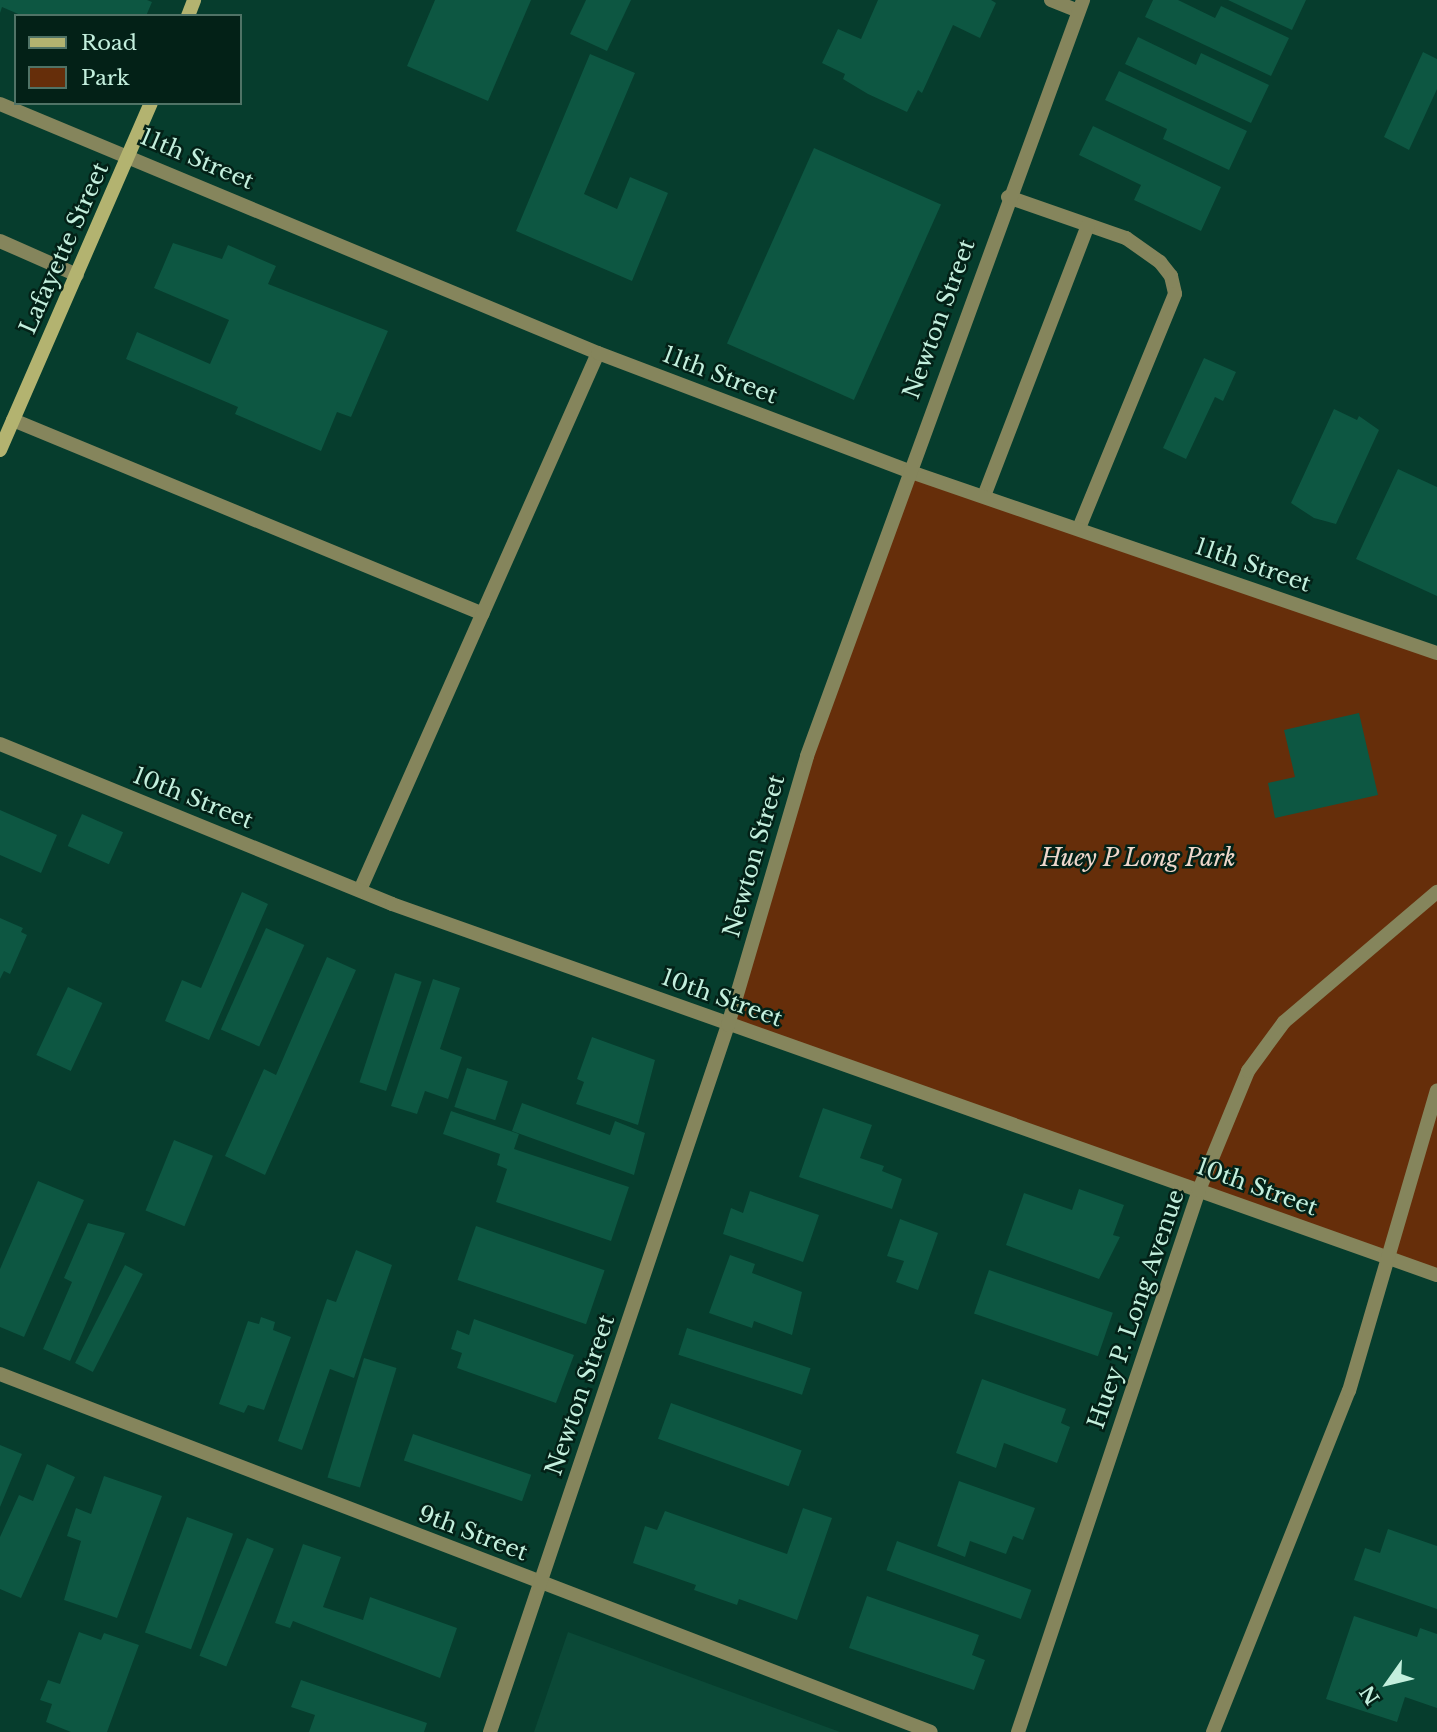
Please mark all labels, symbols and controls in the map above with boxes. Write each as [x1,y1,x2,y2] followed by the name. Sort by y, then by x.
[14,14,242,105] legend
[81,30,137,56] text: Road
[81,65,130,91] text: Park
[136,123,258,195] street label: 11th Street
[14,158,114,338] street label: Lafayette Street
[897,235,981,403] street label: Newton Street
[659,340,781,410] street label: 11th Street
[1191,532,1315,598] street label: 11th Street
[129,761,257,835] street label: 10th Street
[718,771,790,941] street label: Newton Street
[1040,844,1236,872] park label: Huey P Long Park
[658,963,786,1033] street label: 10th Street
[1193,1152,1321,1222] street label: 10th Street
[1082,1185,1190,1433] street label: Huey P. Long Avenue
[540,1311,620,1479] street label: Newton Street
[414,1499,532,1567] street label: 9th Street
[1353,1648,1423,1718] north arrow
[1356,1681,1385,1709] text: N

